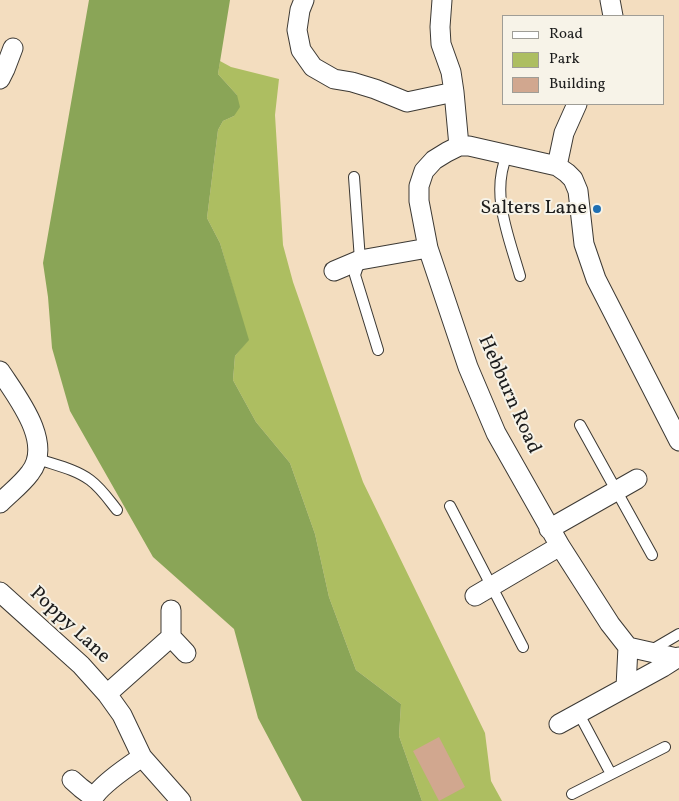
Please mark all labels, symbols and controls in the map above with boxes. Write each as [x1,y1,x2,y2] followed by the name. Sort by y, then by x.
[502,15,664,105] legend
[549,24,583,45] text: Road
[549,49,580,70] text: Park
[549,74,605,95] text: Building
[480,197,587,221] place label: Salters Lane
[591,203,603,215] marker: Salters Lane
[471,332,545,458] street label: Hebburn Road
[24,582,114,670] street label: Poppy Lane

